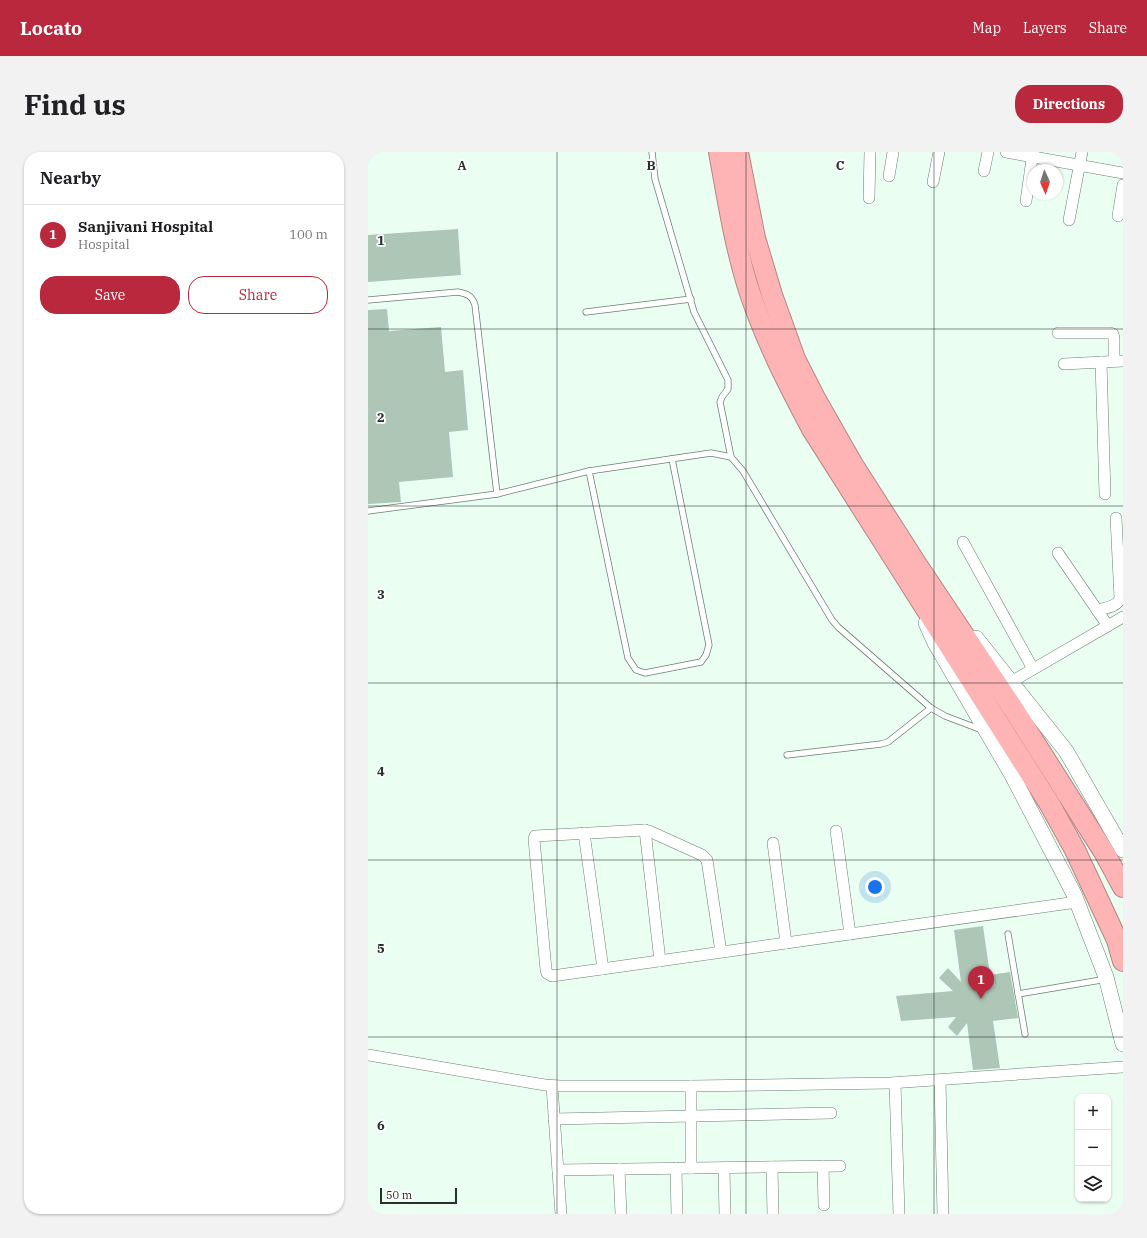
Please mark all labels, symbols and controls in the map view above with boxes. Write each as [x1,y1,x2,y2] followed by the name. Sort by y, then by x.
[20,16,82,40] text: Locato
[973,19,1001,37] text: Map
[1023,19,1067,37] text: Layers
[1089,19,1127,37] text: Share
[1015,85,1123,123] button: Directions
[24,86,126,123] text: Find us
[457,157,467,174] text: A
[646,157,656,174] text: B
[836,157,845,174] text: C
[1027,164,1063,200] north arrow
[40,167,101,189] text: Nearby
[78,217,213,236] text: Sanjivani Hospital
[49,226,57,243] text: 1
[289,226,328,243] text: 100 m
[377,232,385,249] text: 1
[78,236,130,253] text: Hospital
[40,276,180,314] button: Save
[188,276,328,314] button: Share
[377,409,385,426] text: 2
[377,586,385,603] text: 3
[377,763,385,780] text: 4
[865,877,885,897] your location
[377,940,385,957] text: 5
[968,966,994,999] pin: 1
[1075,1094,1111,1202] map controls
[1075,1094,1111,1130] button: +
[377,1117,385,1134] text: 6
[1075,1130,1111,1166] button: −
[1075,1166,1111,1202] button: layers
[380,1186,457,1205] scale bar
[386,1188,412,1202] text: 50 m

